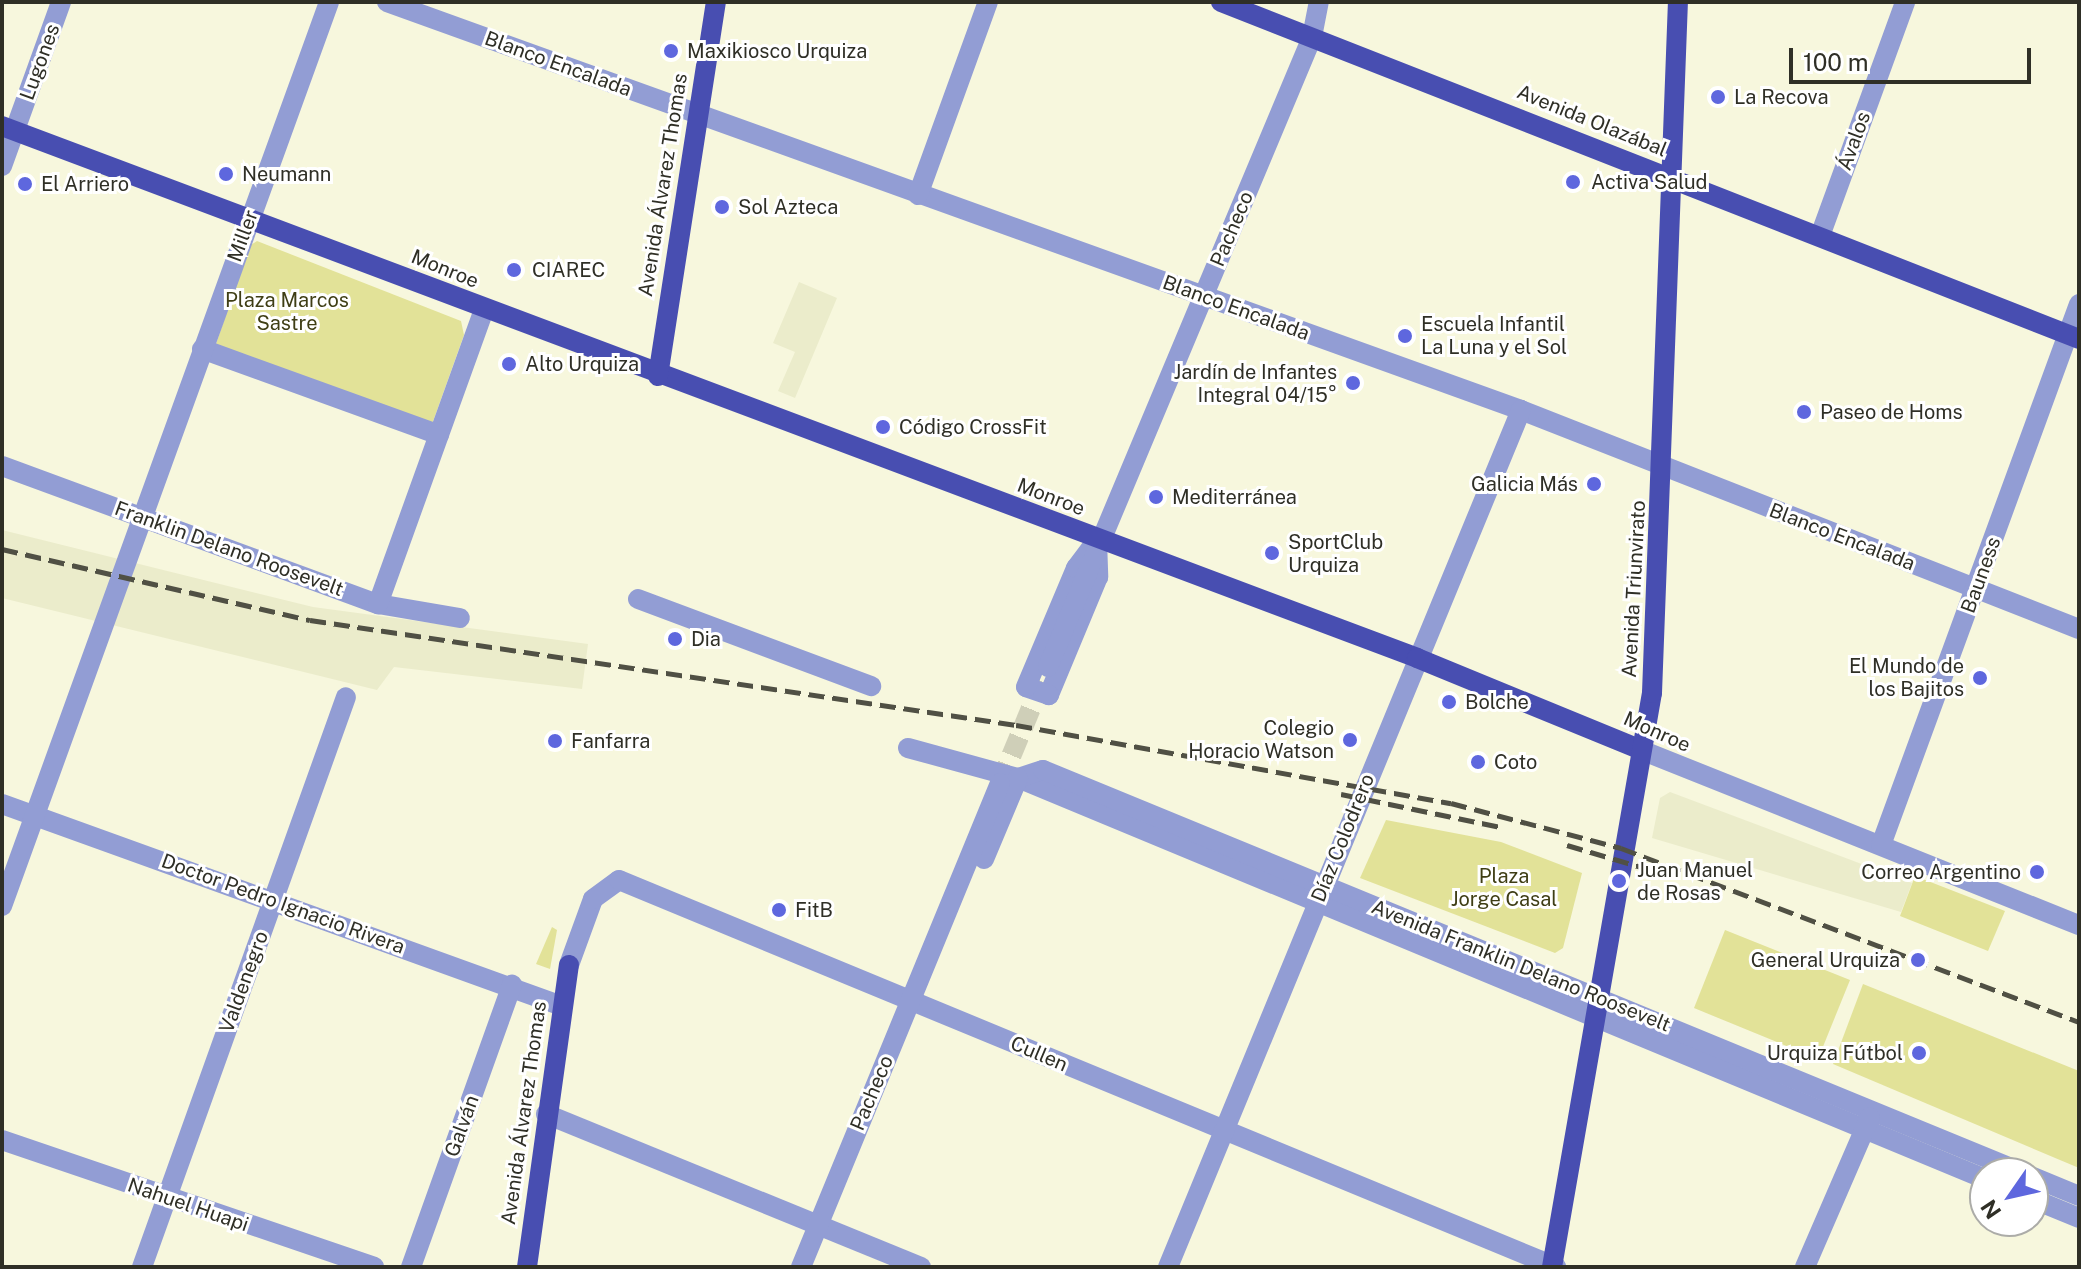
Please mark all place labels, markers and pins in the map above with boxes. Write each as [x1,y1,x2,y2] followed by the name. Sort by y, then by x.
[687,39,867,63] place label: Maxikiosco Urquiza
[662,42,680,60] marker: Maxikiosco Urquiza
[1734,85,1828,109] place label: La Recova
[1709,88,1727,106] marker: La Recova
[242,162,331,186] place label: Neumann
[217,165,235,183] marker: Neumann
[1591,170,1708,194] place label: Activa Salud
[1562,171,1584,193] marker: Activa Salud
[41,172,129,196] place label: El Arriero
[16,175,34,193] marker: El Arriero
[738,195,838,219] place label: Sol Azteca
[713,198,731,216] marker: Sol Azteca
[532,258,605,282] place label: CIAREC
[503,259,525,281] marker: CIAREC
[1421,312,1567,359] place label: Escuela Infantil La Luna y el Sol
[1396,327,1414,345] marker: Escuela Infantil La Luna y el Sol
[525,352,639,376] place label: Alto Urquiza
[500,355,518,373] marker: Alto Urquiza
[1173,360,1337,407] place label: Jardín de Infantes Integral 04/15°
[1344,374,1362,392] marker: Jardín de Infantes Integral 04/15°
[1820,400,1963,424] place label: Paseo de Homs
[1795,403,1813,421] marker: Paseo de Homs
[899,415,1047,439] place label: Código CrossFit
[874,418,892,436] marker: Código CrossFit
[1471,472,1578,496] place label: Galicia Más
[1585,475,1603,493] marker: Galicia Más
[1172,485,1297,509] place label: Mediterránea
[1147,488,1165,506] marker: Mediterránea
[1288,530,1383,577] place label: SportClub Urquiza
[1263,544,1281,562] marker: SportClub Urquiza
[691,627,721,651] place label: Dia
[666,630,684,648] marker: Dia
[1849,654,1964,701] place label: El Mundo de los Bajitos
[1971,669,1989,687] marker: El Mundo de los Bajitos
[1465,690,1529,714] place label: Bolche
[1440,693,1458,711] marker: Bolche
[1188,716,1334,763] place label: Colegio Horacio Watson
[571,729,650,753] place label: Fanfarra
[1341,731,1359,749] marker: Colegio Horacio Watson
[546,732,564,750] marker: Fanfarra
[1494,750,1537,774] place label: Coto
[1469,753,1487,771] marker: Coto
[1637,858,1753,905] place label: Juan Manuel de Rosas
[1861,860,2021,884] place label: Correo Argentino
[2028,863,2046,881] marker: Correo Argentino
[1608,870,1630,892] marker: Juan Manuel de Rosas
[795,898,833,922] place label: FitB
[770,901,788,919] marker: FitB
[1751,948,1900,972] place label: General Urquiza
[1907,949,1929,971] marker: General Urquiza
[1767,1041,1903,1065] place label: Urquiza Fútbol
[1910,1044,1928,1062] marker: Urquiza Fútbol

